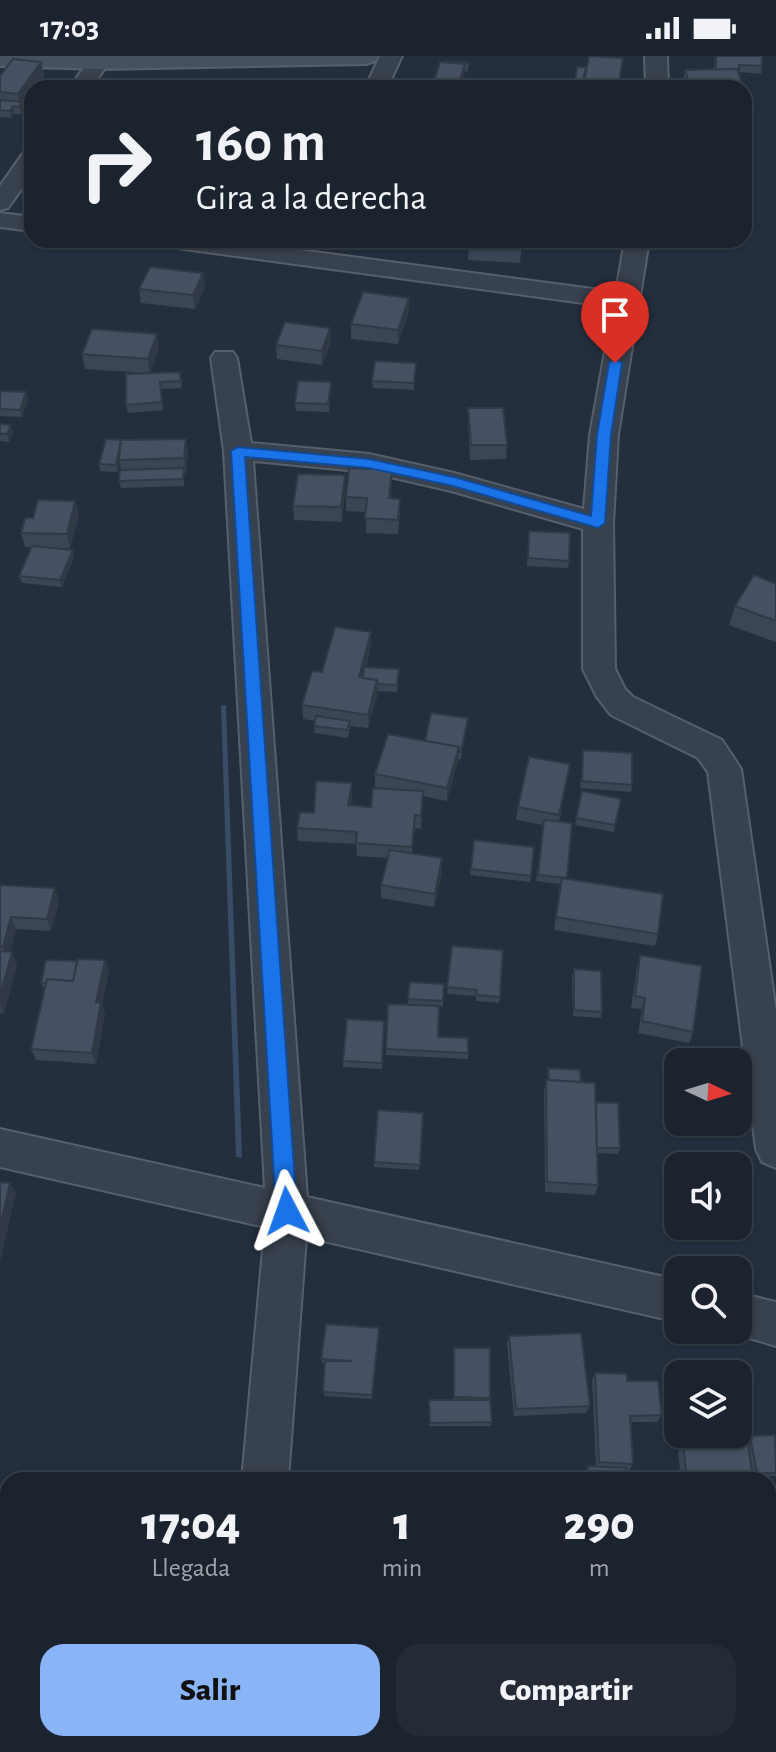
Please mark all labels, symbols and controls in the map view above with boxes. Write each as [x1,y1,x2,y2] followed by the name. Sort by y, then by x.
[40,13,99,43] text: 17:03
[64,112,168,216] icon: right
[196,115,326,171] text: 160 m
[196,180,427,216] text: Gira a la derecha
[581,281,649,363] pin
[593,293,637,337] icon: arrive
[664,1048,752,1136] north arrow
[664,1048,752,1448] map controls
[664,1152,752,1240] button: sound
[245,1169,329,1253] position arrow
[664,1256,752,1344] button: search
[664,1360,752,1448] button: layers
[141,1501,240,1549] text: 17:04
[393,1501,411,1549] text: 1
[563,1501,635,1549] text: 290
[151,1555,230,1581] text: Llegada
[382,1555,422,1581] text: min
[589,1555,610,1581] text: m
[40,1644,380,1736] button: Salir
[396,1644,736,1736] button: Compartir

